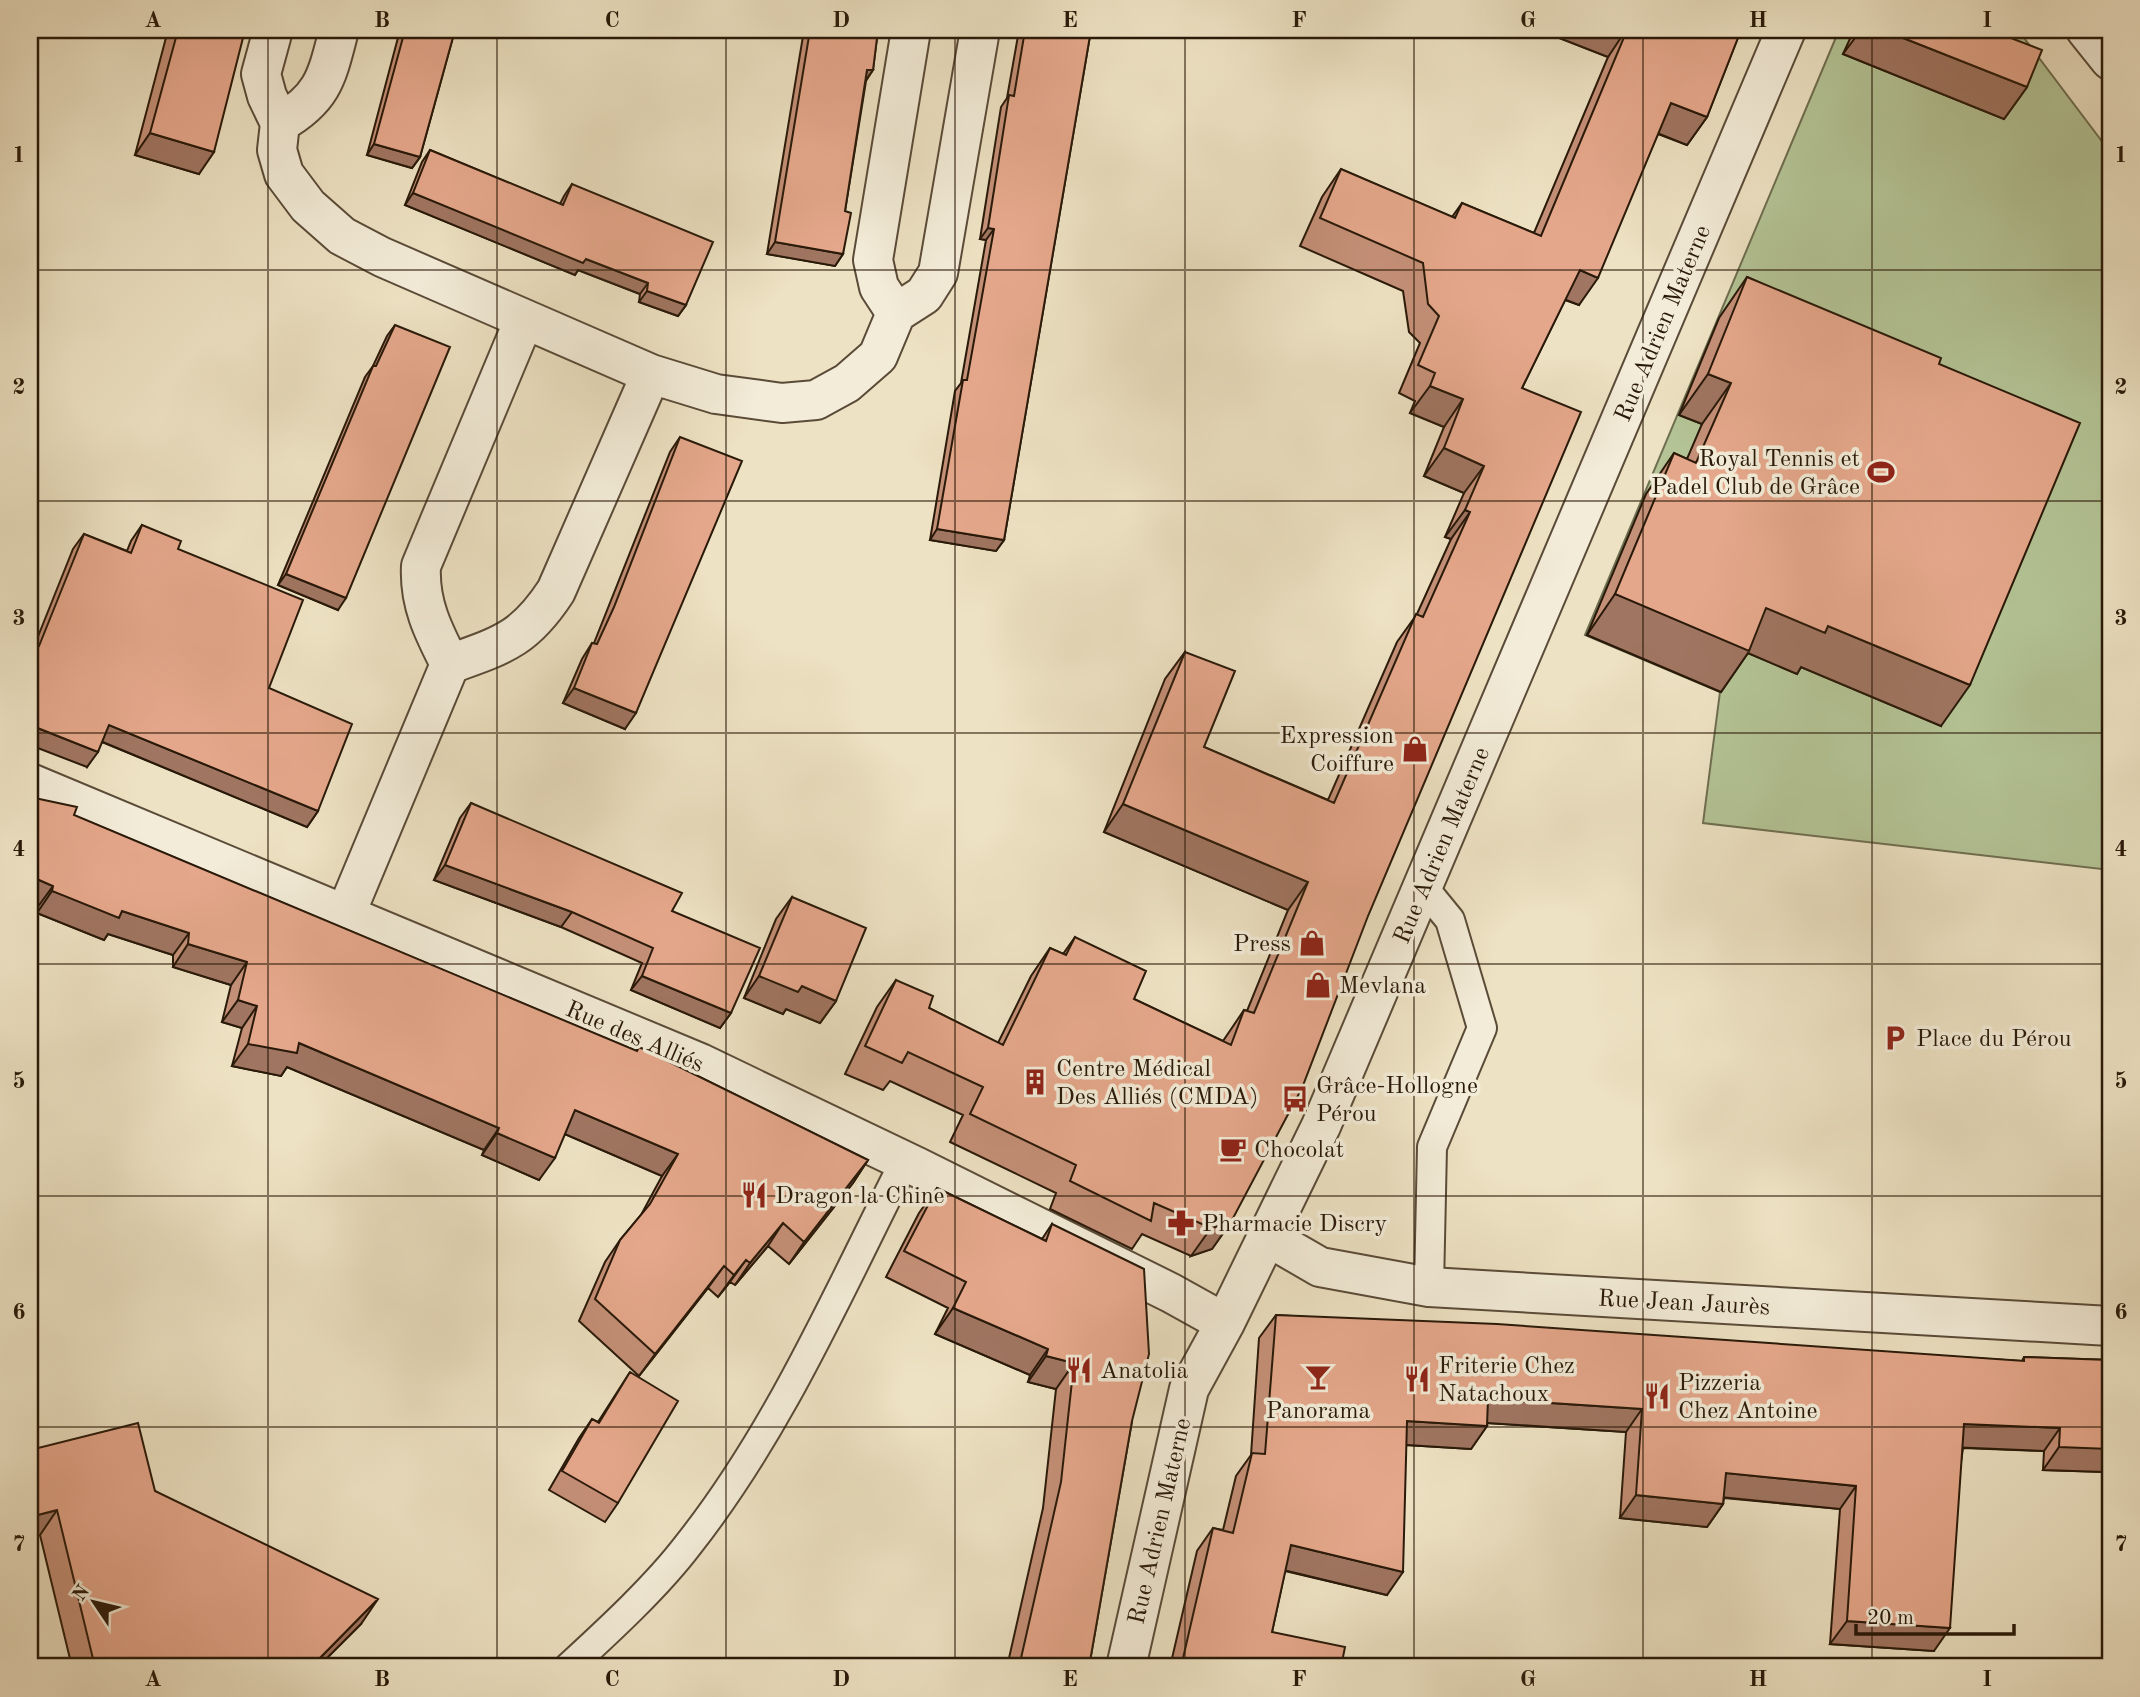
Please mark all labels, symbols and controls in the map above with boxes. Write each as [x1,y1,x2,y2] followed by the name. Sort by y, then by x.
[144,9,162,32] text: A
[374,9,390,32] text: B
[604,9,620,32] text: C
[832,9,850,32] text: D
[1062,9,1078,32] text: E
[1291,9,1307,32] text: F
[1520,9,1536,32] text: G
[1749,9,1767,32] text: H
[1982,9,1992,32] text: I
[12,144,26,167] text: 1
[2114,144,2128,167] text: 1
[1612,222,1716,426] street label: Rue Adrien Materne
[12,376,26,399] text: 2
[2114,376,2128,399] text: 2
[1651,448,1860,500] place label: Royal Tennis et Padel Club de Grâce
[1866,457,1896,487] sports icon: Royal Tennis et Padel Club de Grâce
[12,607,26,630] text: 3
[2114,607,2128,630] text: 3
[1279,725,1394,777] place label: Expression Coiffure
[1400,734,1430,764] shop icon: Expression Coiffure
[1391,744,1495,948] street label: Rue Adrien Materne
[12,838,26,861] text: 4
[2114,838,2128,861] text: 4
[1297,928,1327,958] shop icon: Press
[1233,933,1291,957] place label: Press
[1303,970,1333,1000] shop icon: Mevlana
[1339,975,1426,999] place label: Mevlana
[562,998,707,1078] street label: Rue des Alliés
[1880,1023,1910,1053] parking icon: Place du Pérou
[1916,1028,2072,1052] place label: Place du Pérou
[1056,1058,1258,1110] place label: Centre Médical Des Alliés (CMDA)
[1020,1067,1050,1097] building icon: Centre Médical Des Alliés (CMDA)
[12,1070,26,1093] text: 5
[2114,1070,2128,1093] text: 5
[1316,1075,1478,1127] place label: Grâce-Hollogne Pérou
[1280,1084,1310,1114] bus stop icon: Grâce-Hollogne Pérou
[1218,1134,1248,1164] cafe icon: Chocolat
[1254,1139,1344,1163] place label: Chocolat
[739,1180,769,1210] restaurant icon: Dragon la Chine
[775,1185,945,1209] place label: Dragon la Chine
[1166,1208,1196,1238] pharmacy icon: Pharmacie Discry
[1202,1213,1388,1237] place label: Pharmacie Discry
[1597,1288,1771,1320] street label: Rue Jean Jaurès
[12,1301,26,1324] text: 6
[2114,1301,2128,1324] text: 6
[1064,1355,1094,1385] restaurant icon: Anatolia
[1438,1355,1575,1407] place label: Friterie Chez Natachoux
[1100,1360,1188,1384] place label: Anatolia
[1303,1362,1333,1392] bar icon: Panorama
[1402,1364,1432,1394] restaurant icon: Friterie Chez Natachoux
[1678,1372,1818,1424] place label: Pizzeria Chez Antoine
[1642,1381,1672,1411] restaurant icon: Pizzeria Chez Antoine
[1266,1400,1370,1424] place label: Panorama
[1126,1416,1196,1627] street label: Rue Adrien Materne
[12,1533,26,1556] text: 7
[2114,1533,2128,1556] text: 7
[60,1568,130,1638] north arrow
[70,1582,94,1605] text: N
[1856,1592,2014,1636] scale bar
[1867,1608,1914,1629] text: 20 m
[144,1668,162,1691] text: A
[374,1668,390,1691] text: B
[604,1668,620,1691] text: C
[832,1668,850,1691] text: D
[1062,1668,1078,1691] text: E
[1291,1668,1307,1691] text: F
[1520,1668,1536,1691] text: G
[1749,1668,1767,1691] text: H
[1982,1668,1992,1691] text: I

